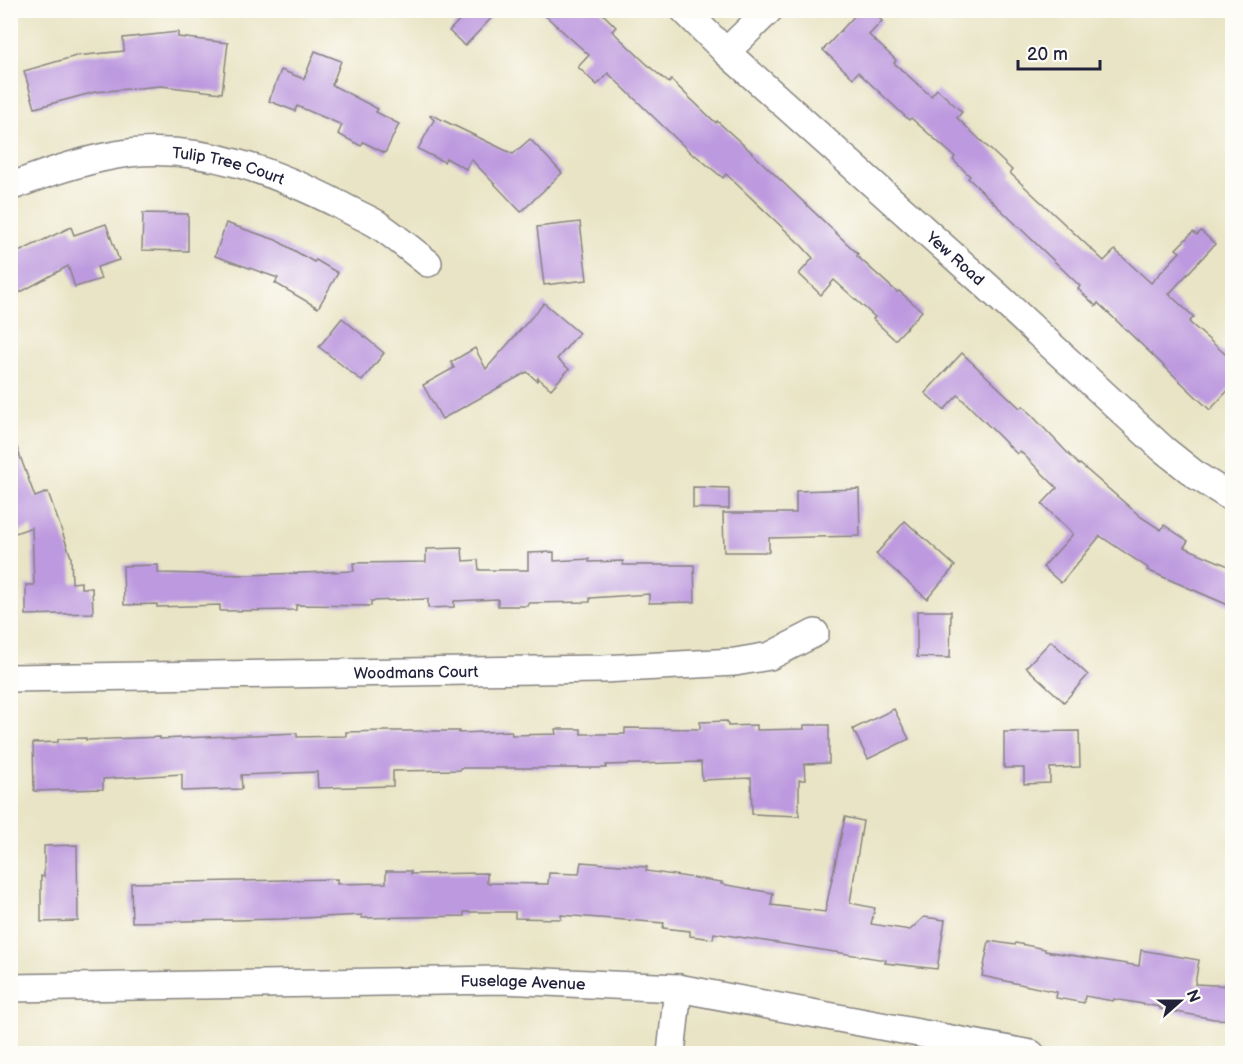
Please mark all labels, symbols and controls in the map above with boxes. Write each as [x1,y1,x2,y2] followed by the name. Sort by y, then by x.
[1018,33,1100,71] scale bar
[1027,44,1068,65] text: 20 m
[171,144,287,190] street label: Tulip Tree Court
[921,228,988,290] street label: Yew Road
[353,663,479,684] street label: Woodmans Court
[1150,971,1210,1031] north arrow
[460,972,586,995] street label: Fuselage Avenue
[1182,987,1204,1005] text: N

